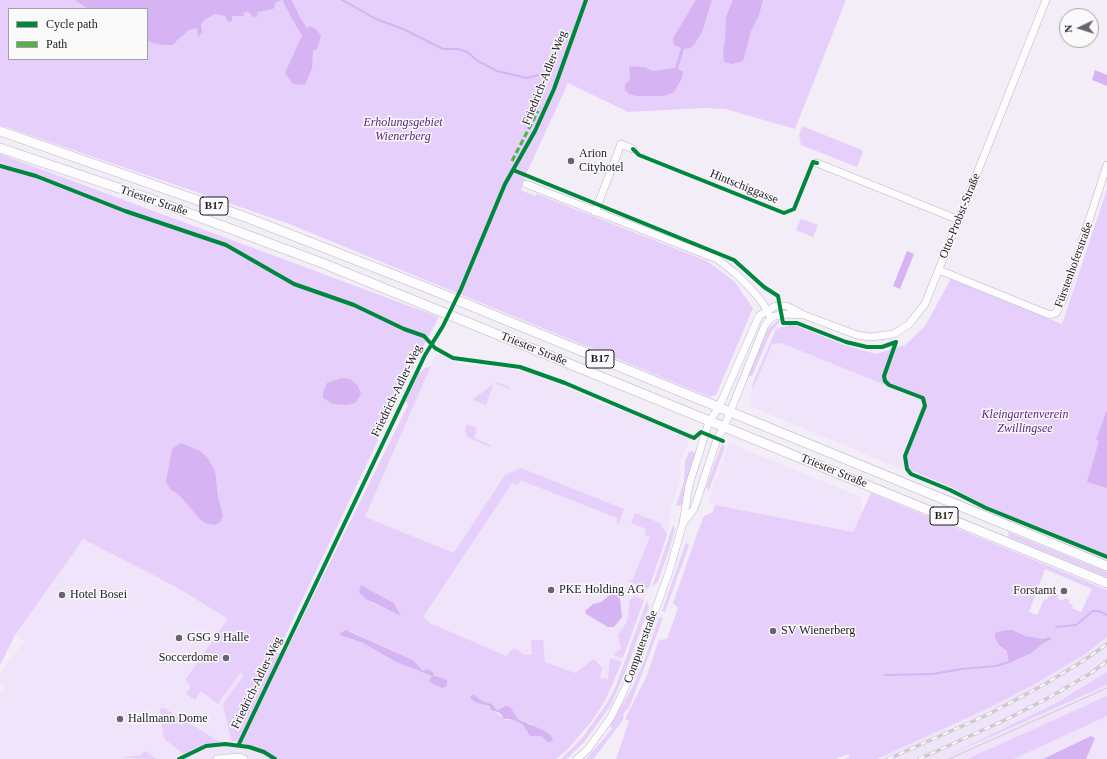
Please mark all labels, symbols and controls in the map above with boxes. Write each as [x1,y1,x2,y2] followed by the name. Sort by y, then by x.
[8,8,148,60] legend
[1059,8,1099,48] north arrow
[46,17,98,31] text: Cycle path
[1062,24,1074,33] text: N
[519,29,571,127] street label: Friedrich-Adler-Weg
[46,37,67,51] text: Path
[363,116,443,144] park label: Erholungsgebiet Wienerberg
[579,147,624,175] place label: Arion Cityhotel
[566,156,576,166] marker: Arion Cityhotel
[708,167,780,207] street label: Hintschiggasse
[936,171,984,261] street label: Otto-Probst-Straße
[118,183,190,219] street label: Triester Straße
[200,197,228,215] road number: B17
[1052,220,1096,310] street label: Fürstenhoferstraße
[499,329,569,369] street label: Triester Straße
[368,343,426,439] street label: Friedrich-Adler-Weg
[586,350,614,368] road number: B17
[982,408,1068,436] park label: Kleingartenverein Zwillingsee
[799,451,869,491] street label: Triester Straße
[930,507,958,525] road number: B17
[559,583,644,597] place label: PKE Holding AG
[1013,584,1056,598] place label: Forstamt
[546,585,556,595] marker: PKE Holding AG
[1059,586,1069,596] marker: Forstamt
[70,588,127,602] place label: Hotel Bosei
[57,590,67,600] marker: Hotel Bosei
[621,609,661,685] street label: Computerstraße
[781,624,855,638] place label: SV Wienerberg
[768,626,778,636] marker: SV Wienerberg
[187,631,249,645] place label: GSG 9 Halle
[174,633,184,643] marker: GSG 9 Halle
[228,635,286,731] street label: Friedrich-Adler-Weg
[159,651,218,665] place label: Soccerdome
[221,653,231,663] marker: Soccerdome
[128,712,208,726] place label: Hallmann Dome
[115,714,125,724] marker: Hallmann Dome

